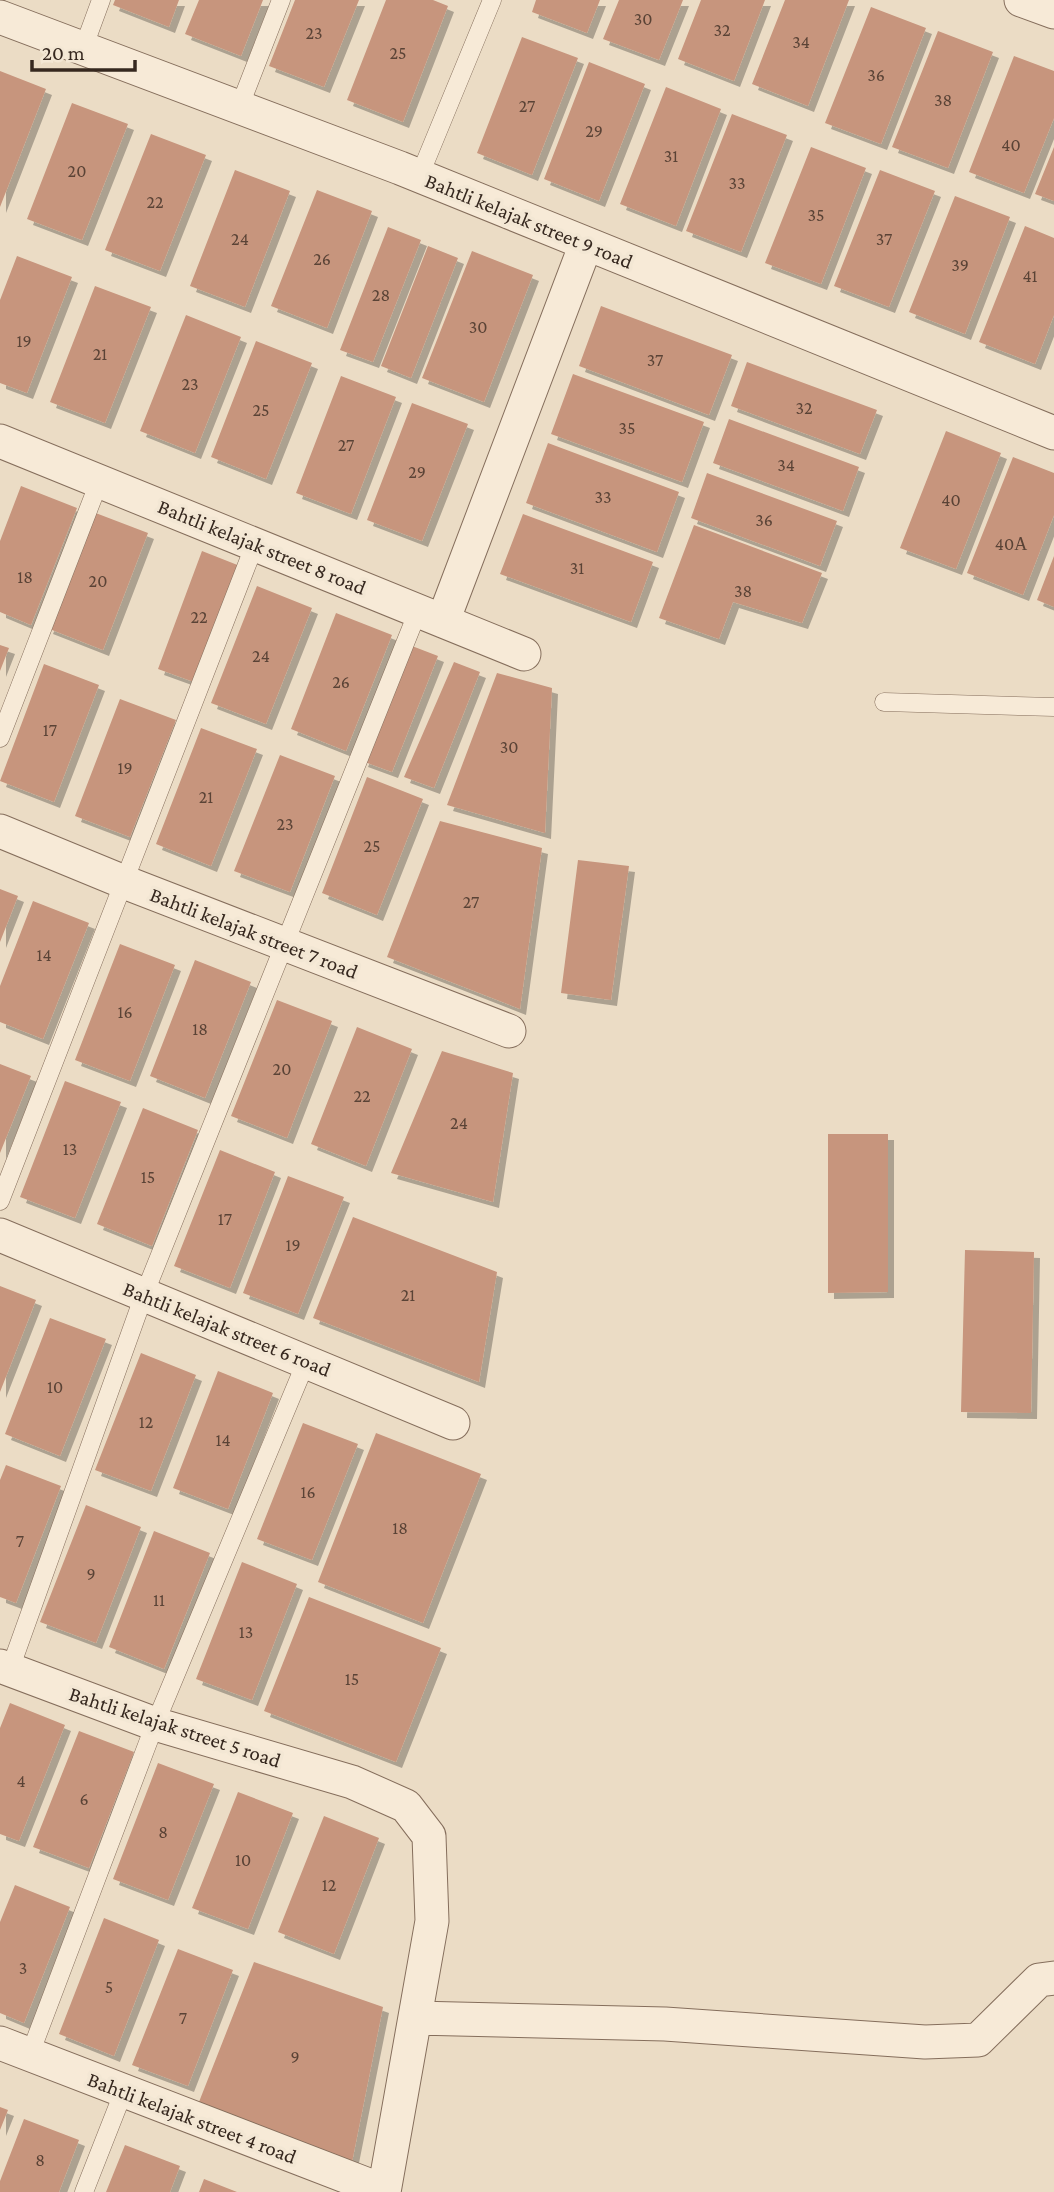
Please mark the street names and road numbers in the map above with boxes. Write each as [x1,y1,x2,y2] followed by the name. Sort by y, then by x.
[422,168,636,274] street label: Bahtli kelajak street 9 road
[154,494,370,600] street label: Bahtli kelajak street 8 road
[147,882,361,984] street label: Bahtli kelajak street 7 road
[120,1276,334,1382] street label: Bahtli kelajak street 6 road
[66,1681,284,1773] street label: Bahtli kelajak street 5 road
[84,2067,300,2169] street label: Bahtli kelajak street 4 road

